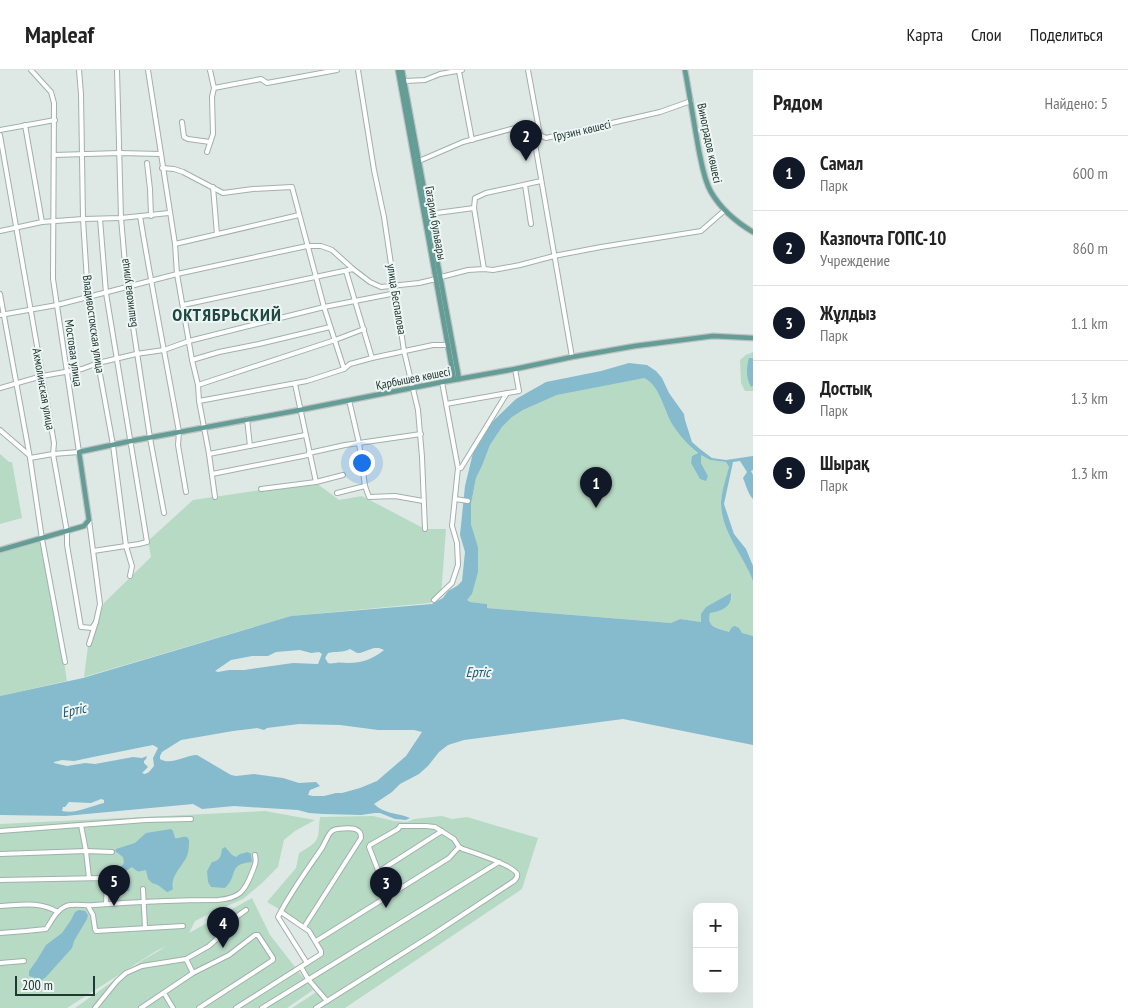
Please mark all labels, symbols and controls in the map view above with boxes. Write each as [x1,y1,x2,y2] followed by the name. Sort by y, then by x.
[25,19,94,50] text: Mapleaf
[906,23,943,46] text: Карта
[971,23,1002,46] text: Слои
[1030,23,1103,46] text: Поделиться
[773,89,823,116] text: Рядом
[1045,93,1108,113] text: Найдено: 5
[694,102,726,184] street label: Виноградов көшесі
[552,116,612,144] street label: Грузин көшесі
[510,120,542,161] pin: 2
[820,151,863,175] text: Самал
[785,163,793,183] text: 1
[1073,163,1108,183] text: 600 m
[820,175,848,195] text: Парк
[422,185,450,261] street label: Гагарин бульвары
[820,226,946,250] text: Казпочта ГОПС-10
[785,238,793,258] text: 2
[1073,238,1108,258] text: 860 m
[820,250,890,270] text: Учреждение
[116,258,140,328] street label: Башикова улица
[384,263,410,336] street label: улица Беспалова
[80,274,108,374] street label: Владивостокская улица
[820,301,876,325] text: Жұлдыз
[172,303,282,326] district label: ОКТЯБРЬСКИЙ
[785,313,793,333] text: 3
[1071,313,1108,333] text: 1.1 km
[62,319,86,388] street label: Мостовая улица
[820,325,848,345] text: Парк
[29,347,59,431] street label: Акмолинская улица
[374,363,452,393] street label: Қарбышев көшесі
[820,376,872,400] text: Достық
[785,388,793,408] text: 4
[1071,388,1108,408] text: 1.3 km
[820,400,848,420] text: Парк
[349,450,375,476] your location
[820,451,869,475] text: Шырақ
[785,463,793,483] text: 5
[1071,463,1108,483] text: 1.3 km
[580,467,612,508] pin: 1
[820,475,848,495] text: Парк
[466,663,492,681] water label: Ертіс
[60,698,90,721] water label: Ертіс
[98,865,130,906] pin: 5
[370,867,402,908] pin: 3
[693,903,738,993] map controls
[693,903,738,948] button: +
[207,907,239,948] pin: 4
[693,948,738,993] button: −
[15,973,95,996] scale bar
[22,976,53,994] text: 200 m

